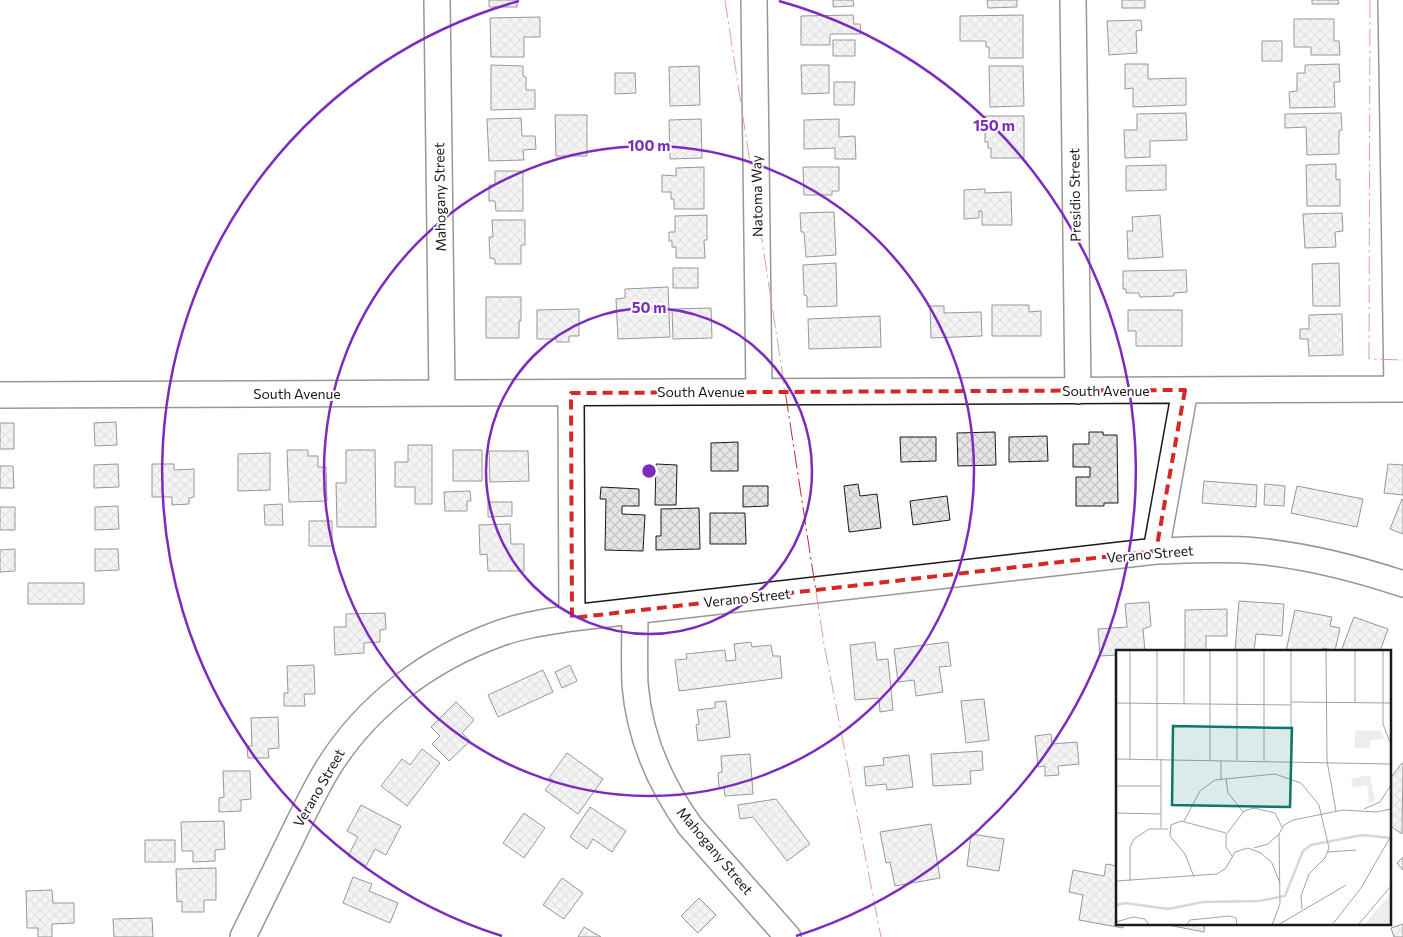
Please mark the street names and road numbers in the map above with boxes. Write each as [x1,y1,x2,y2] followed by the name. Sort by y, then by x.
[430,142,449,252] street label: Mahogany Street
[1065,148,1084,242] street label: Presidio Street
[747,155,766,237] street label: Natoma Way
[1062,382,1150,399] street label: South Avenue
[657,383,745,400] street label: South Avenue
[253,385,341,402] street label: South Avenue
[1106,541,1195,566] street label: Verano Street
[703,584,792,611] street label: Verano Street
[289,745,348,830] street label: Verano Street
[674,803,757,898] street label: Mahogany Street

